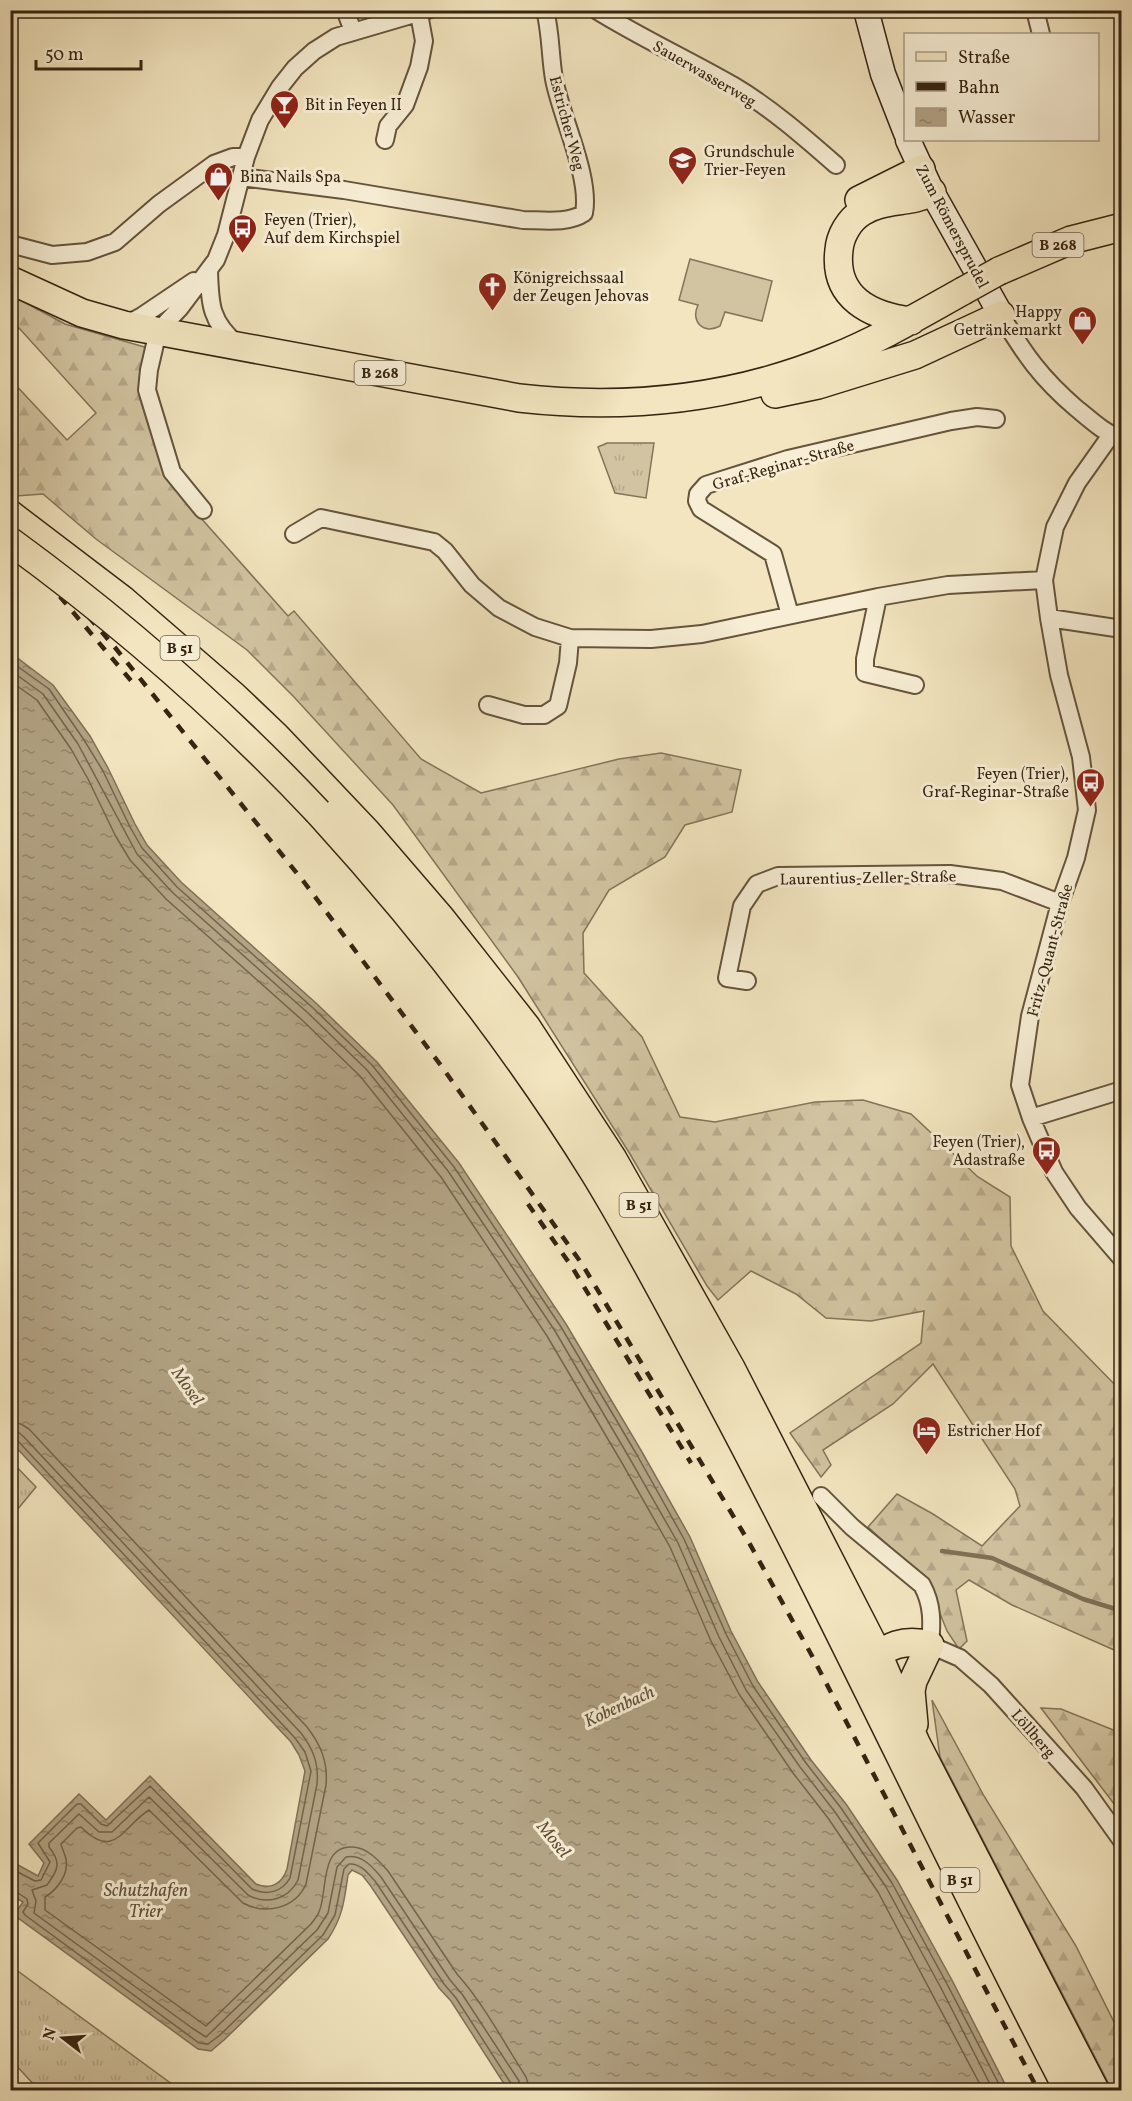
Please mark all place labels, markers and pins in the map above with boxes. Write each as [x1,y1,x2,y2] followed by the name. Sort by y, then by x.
[268,88,300,130] bar icon: Bit in Feyen II
[305,95,402,117] place label: Bit in Feyen II
[704,142,795,182] place label: Grundschule Trier-Feyen
[667,144,699,186] school or university icon: Grundschule Trier-Feyen
[203,160,235,202] shop icon: Bina Nails Spa
[240,167,341,189] place label: Bina Nails Spa
[264,210,400,250] place label: Feyen (Trier), Auf dem Kirchspiel
[227,212,259,254] bus stop icon: Feyen (Trier), Auf dem Kirchspiel
[513,268,649,308] place label: Königreichssaal der Zeugen Jehovas
[476,270,508,312] church icon: Königreichssaal der Zeugen Jehovas
[954,302,1062,342] place label: Happy Getränkemarkt
[1067,304,1099,346] shop icon: Happy Getränkemarkt
[923,764,1069,804] place label: Feyen (Trier), Graf-Reginar-Straße
[1074,766,1106,808] bus stop icon: Feyen (Trier), Graf-Reginar-Straße
[933,1132,1025,1172] place label: Feyen (Trier), Adastraße
[1030,1134,1062,1176] bus stop icon: Feyen (Trier), Adastraße
[910,1414,942,1456] hotel icon: Estricher Hof
[947,1421,1042,1443] place label: Estricher Hof

